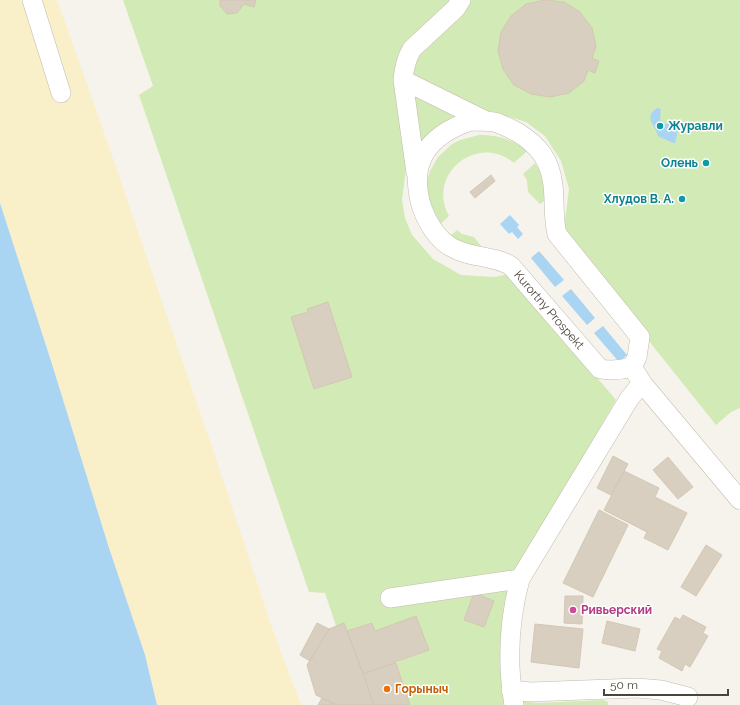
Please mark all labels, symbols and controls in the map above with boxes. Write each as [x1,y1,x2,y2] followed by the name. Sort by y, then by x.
[668,119,723,133] place label: Журавли
[655,121,665,131] marker: Журавли
[661,156,699,170] place label: Олень
[701,158,711,168] marker: Олень
[603,192,674,206] place label: Хлудов В. А.
[677,194,687,204] marker: Хлудов В. А.
[511,268,587,352] street label: Kurortny Prospekt
[581,603,652,617] place label: Ривьерский
[568,605,578,615] marker: Ривьерский
[604,671,728,697] scale bar
[610,678,638,692] text: 50 m
[395,682,448,696] place label: Горыныч
[382,684,392,694] marker: Горыныч

